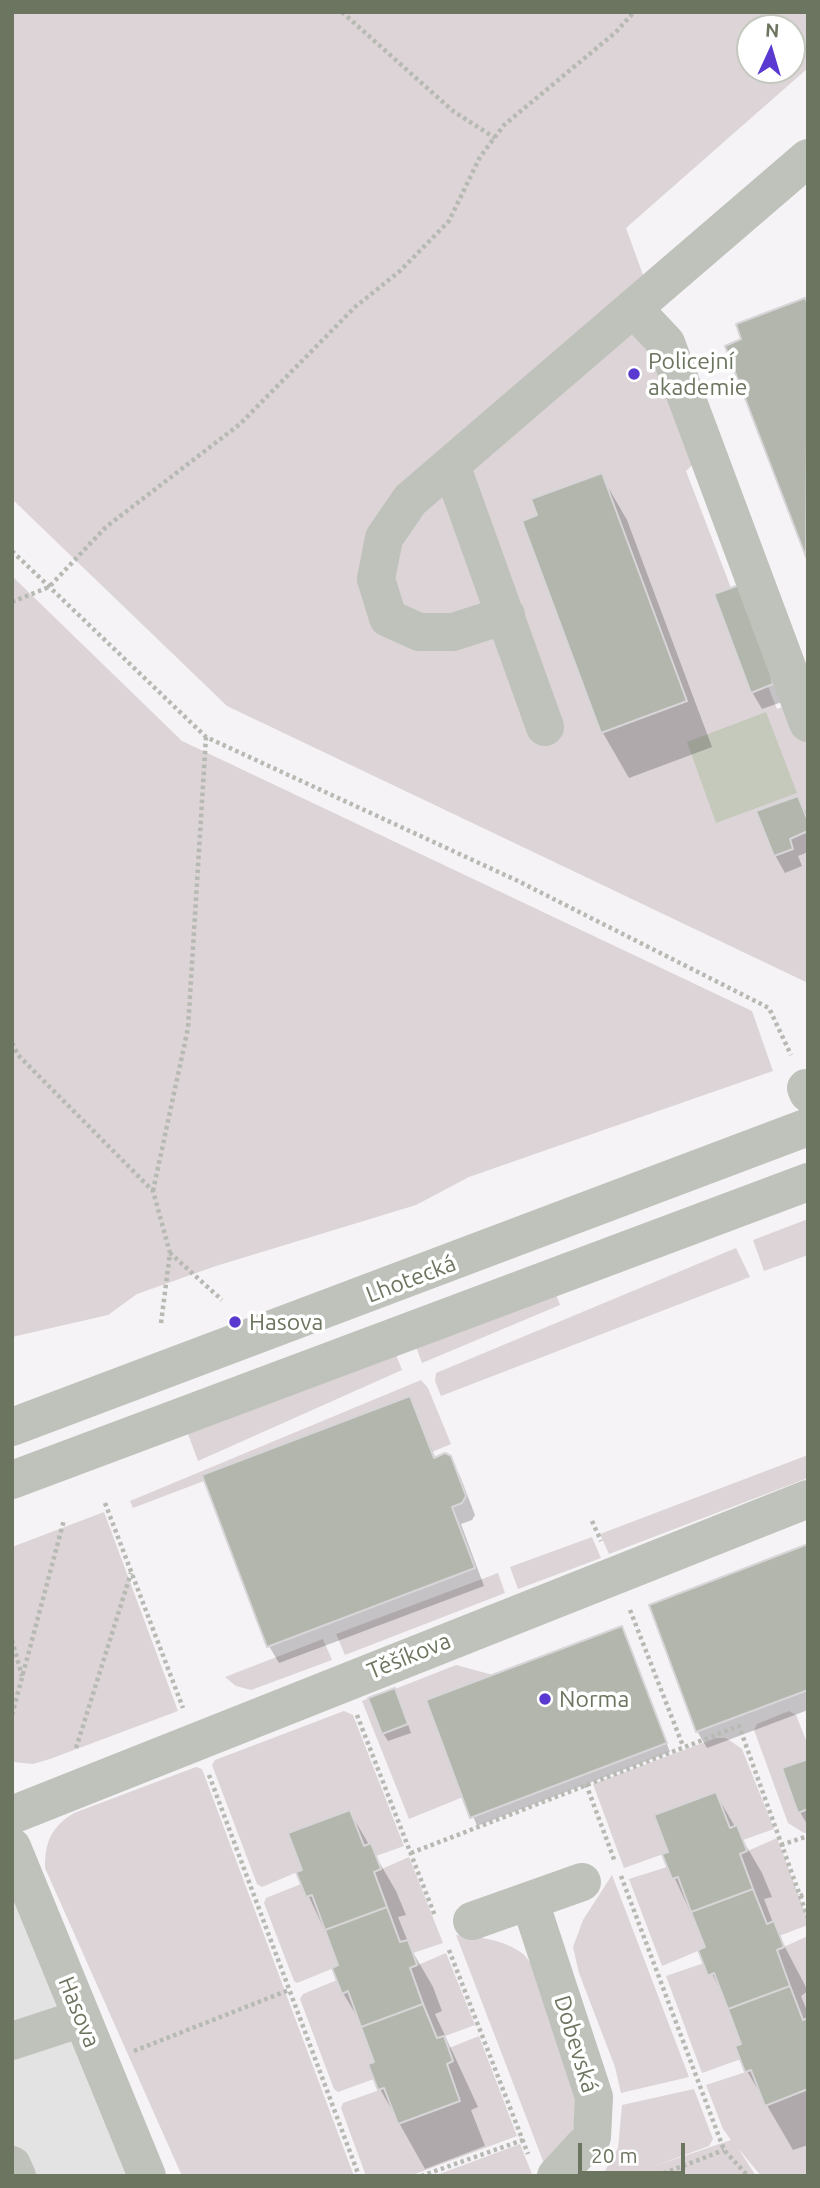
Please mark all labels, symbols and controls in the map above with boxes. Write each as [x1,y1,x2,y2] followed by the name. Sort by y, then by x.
[736,14,806,84] north arrow
[764,19,780,42] text: N
[648,347,748,401] place label: Policejní akademie
[626,366,642,382] marker: Policejní akademie
[362,1249,460,1309] street label: Lhotecká
[249,1308,323,1336] place label: Hasova
[227,1314,243,1330] marker: Hasova
[363,1627,455,1685] street label: Těšíkova
[559,1685,629,1713] place label: Norma
[537,1691,553,1707] marker: Norma
[52,1972,106,2052] street label: Hasova
[548,1992,604,2096] street label: Dobevská
[582,2128,689,2172] scale bar
[591,2143,638,2167] text: 20 m

